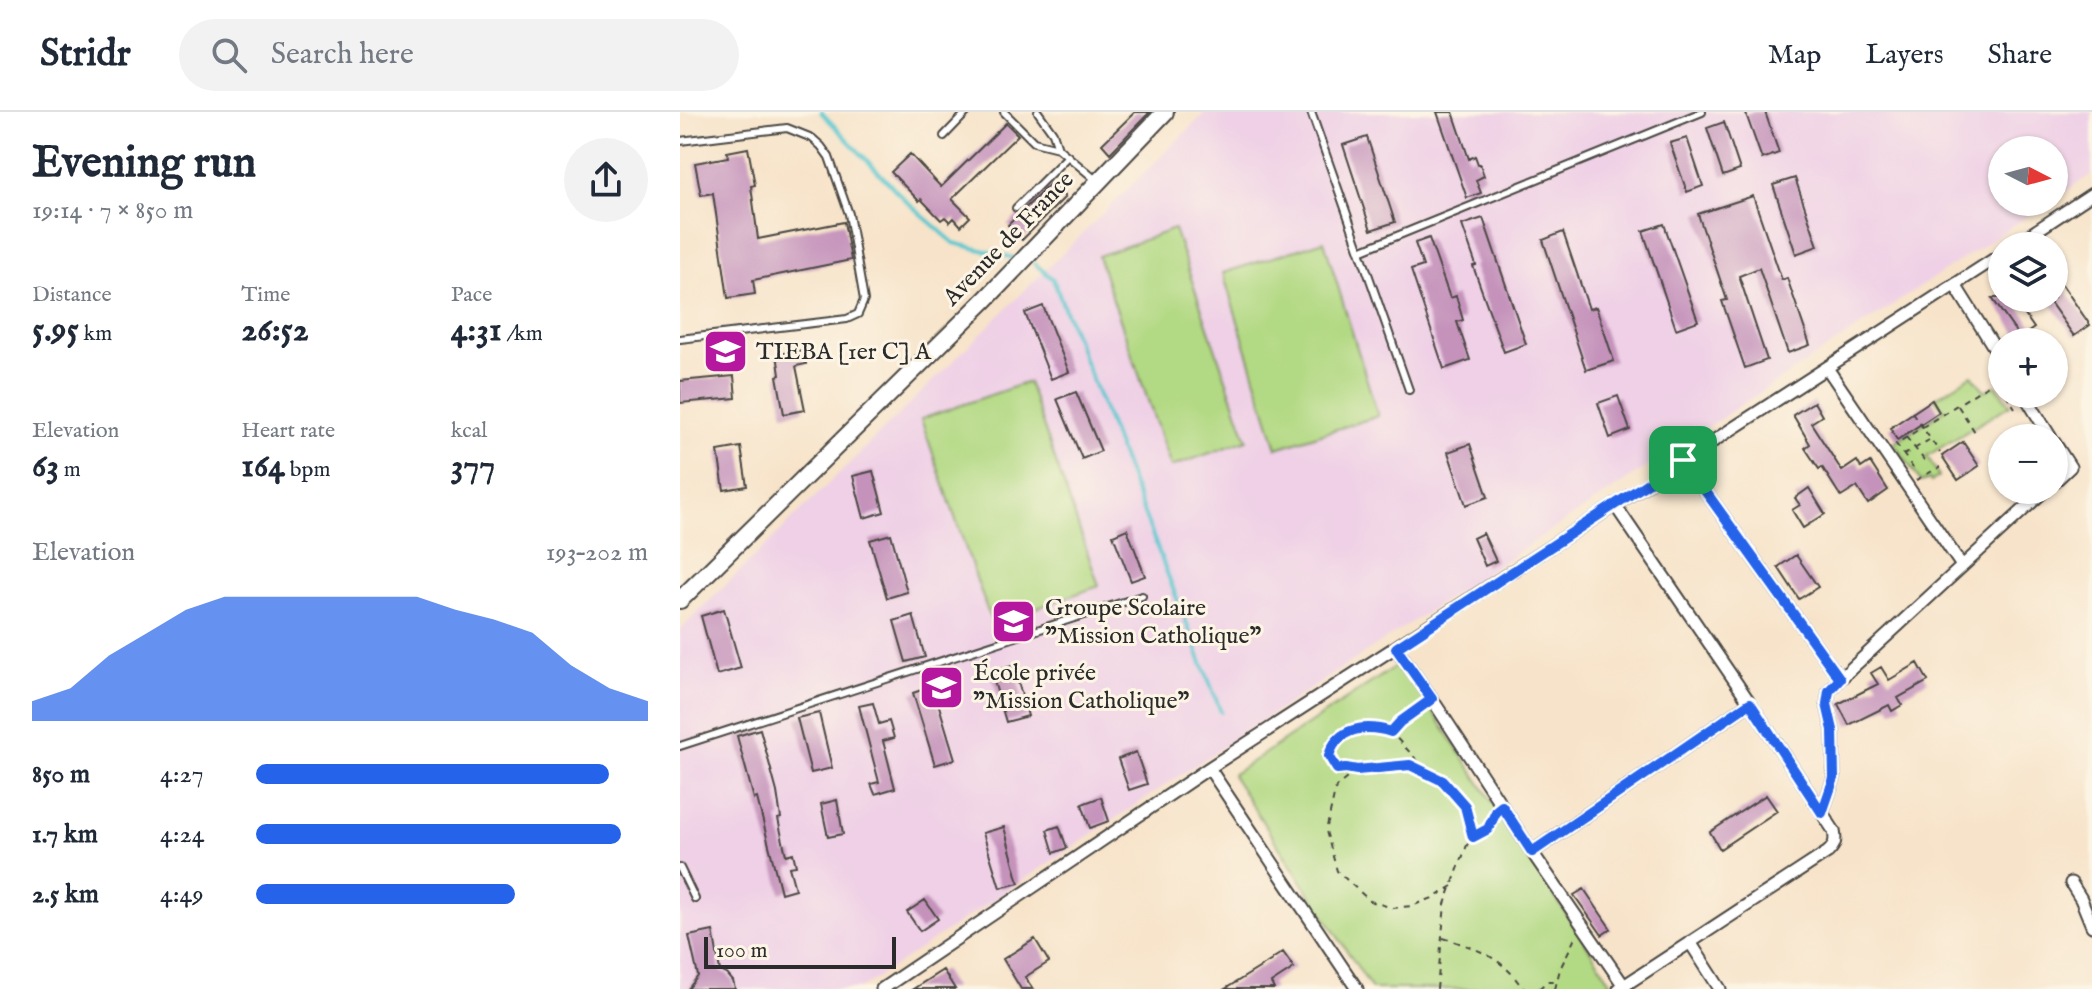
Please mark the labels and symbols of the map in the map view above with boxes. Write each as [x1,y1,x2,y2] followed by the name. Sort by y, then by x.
[1988,136,2068,216] north arrow
[936,165,1081,314] street label: Avenue de France
[701,328,749,376] school or university icon: TIEBA [1er C] A
[756,337,932,368] place label: TIEBA [1er C] A
[1649,426,1717,494] pin
[1045,593,1262,652] place label: Groupe Scolaire "Mission Catholique"
[990,598,1038,646] school or university icon: Groupe Scolaire "Mission Catholique"
[973,658,1190,717] place label: École privée "Mission Catholique"
[918,663,966,711] school or university icon: École privée "Mission Catholique"
[704,933,896,969] scale bar

